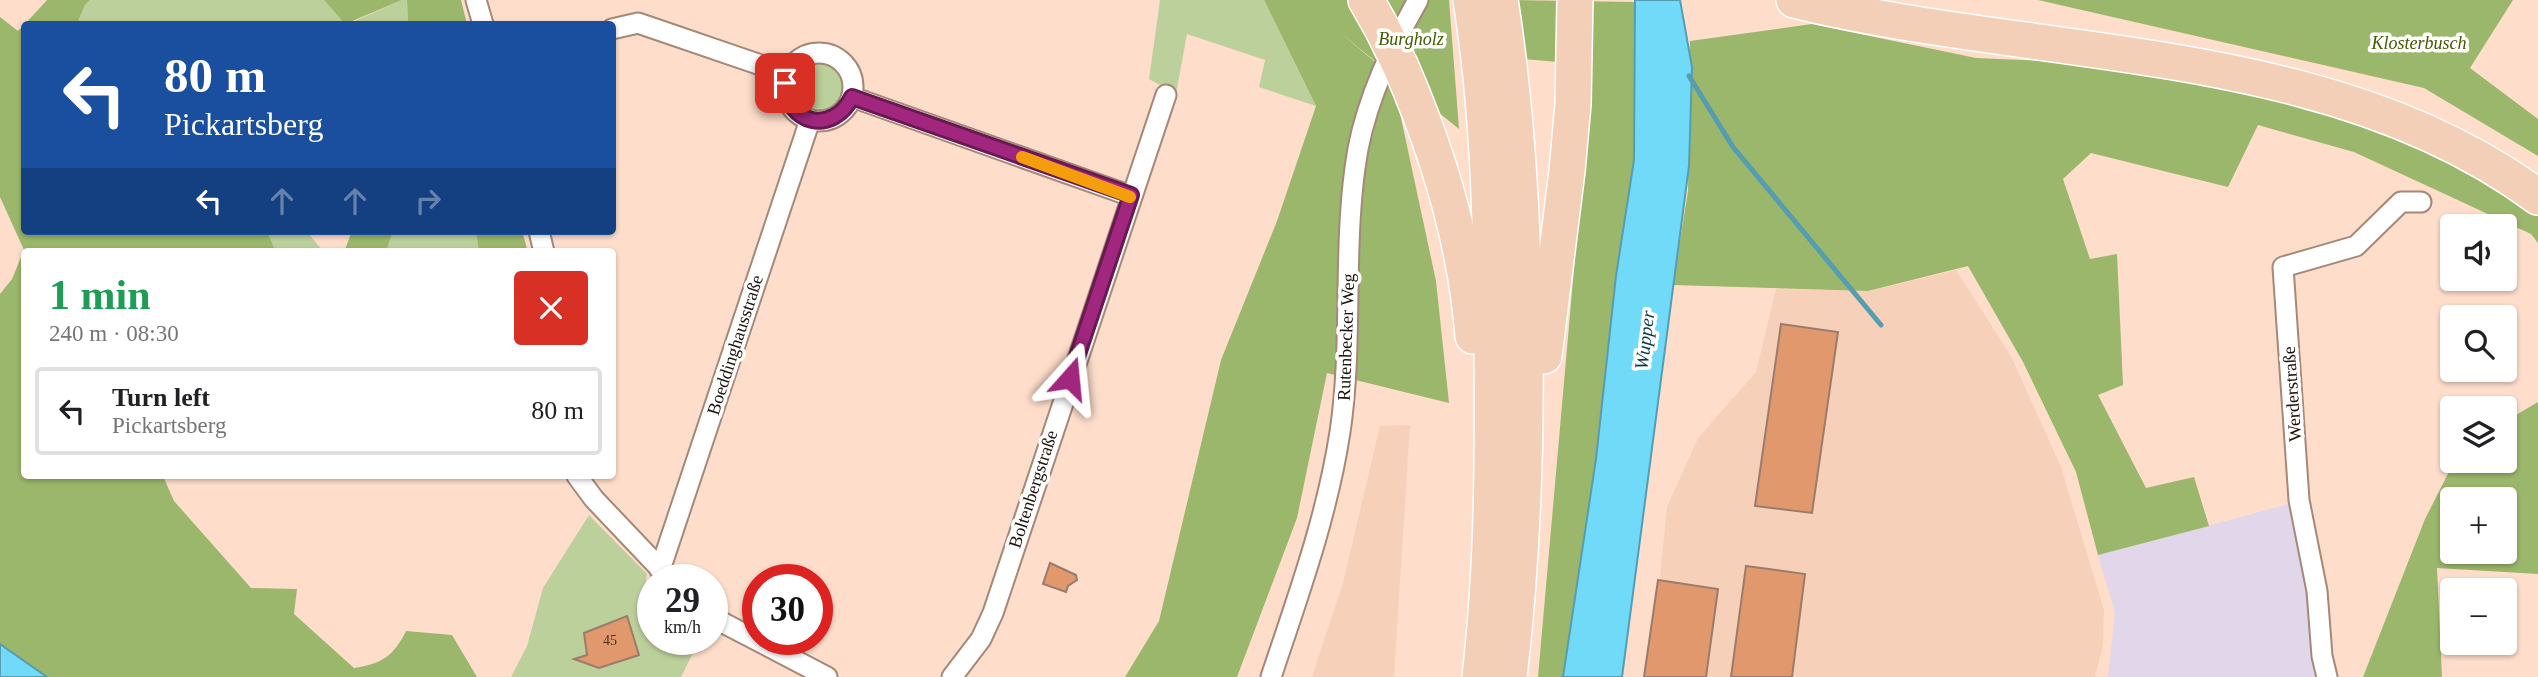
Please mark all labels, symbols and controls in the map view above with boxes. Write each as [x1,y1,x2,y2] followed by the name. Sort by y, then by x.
[1378,29,1444,49] park label: Burgholz
[2370,33,2467,53] park label: Klosterbusch
[164,48,266,103] text: 80 m
[49,49,140,140] icon: left
[755,53,815,113] pin
[766,64,804,102] icon: arrive
[164,106,323,142] text: Pickartsberg
[190,182,228,220] icon: left
[263,182,301,220] icon: ahead
[336,182,374,220] icon: ahead
[409,182,447,220] icon: right
[2440,214,2517,655] map controls
[2440,214,2517,291] button: sound
[514,271,588,345] button: close
[49,272,151,318] text: 1 min
[703,272,767,418] street label: Boeddinghausstraße
[1334,273,1358,401] street label: Rutenbecker Weg
[2440,305,2517,382] button: search
[1630,309,1659,371] water label: Wupper
[49,321,179,346] text: 240 m · 08:30
[1033,341,1107,415] position arrow
[2279,346,2305,442] street label: Werderstraße
[112,383,210,412] text: Turn left
[53,392,91,430] icon: left
[531,396,584,425] text: 80 m
[2440,396,2517,473] button: layers
[112,413,227,438] text: Pickartsberg
[1005,428,1061,550] street label: Boltenbergstraße
[2440,487,2517,564] button: +
[742,564,833,655] speed limit sign: 30
[2440,578,2517,655] button: −
[665,581,700,620] text: 29
[664,617,701,637] text: km/h
[603,633,617,648] house number: 45

